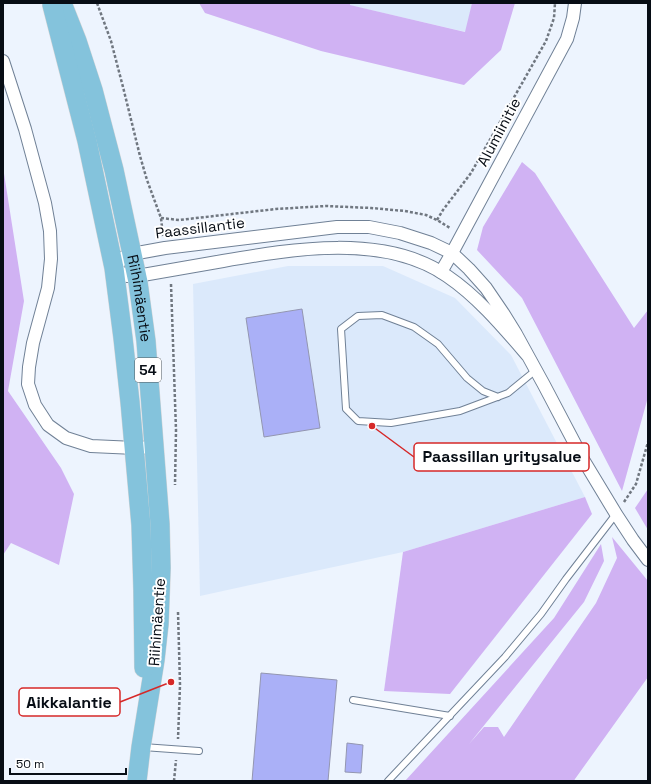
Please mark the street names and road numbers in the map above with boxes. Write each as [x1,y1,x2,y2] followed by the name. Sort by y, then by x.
[473,94,525,169] street label: Alumiinitie
[154,213,246,242] street label: Paassillantie
[123,253,156,343] street label: Riihimäentie
[135,358,161,382] road number: 54
[144,577,169,667] street label: Riihimäentie

